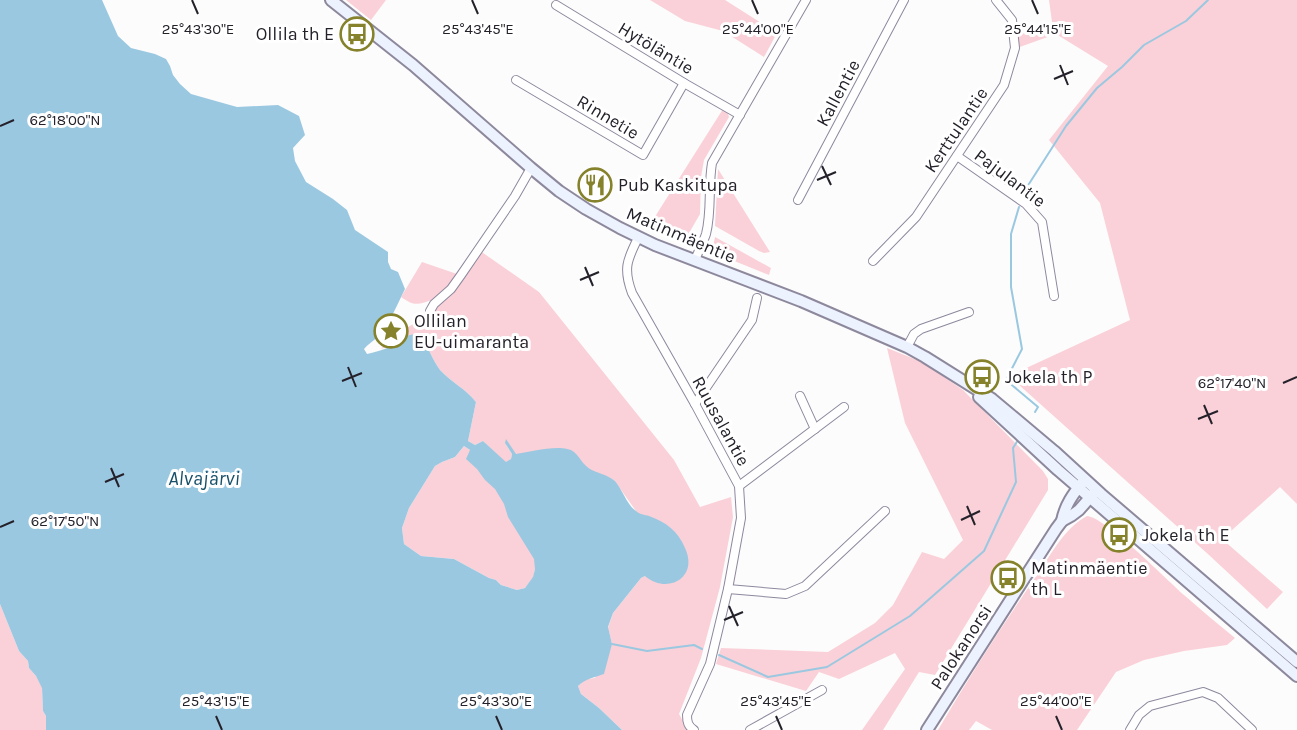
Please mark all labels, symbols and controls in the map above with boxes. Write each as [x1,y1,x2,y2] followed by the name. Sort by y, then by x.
[339,16,375,52] bus stop icon: Ollila th E
[614,17,698,79] street label: Hytöläntie
[162,20,234,38] text: 25°43'30"E
[442,20,514,38] text: 25°43'45"E
[722,20,794,38] text: 25°44'00"E
[1004,20,1072,38] text: 25°44'15"E
[256,23,334,45] place label: Ollila th E
[811,56,865,130] street label: Kallentie
[919,83,993,177] street label: Kerttulantie
[573,90,643,144] street label: Rinnetie
[29,111,101,129] text: 62°18'00"N
[970,144,1050,212] street label: Pajulantie
[577,167,613,203] restaurant icon: Pub Kaskitupa
[618,174,738,196] place label: Pub Kaskitupa
[623,202,739,268] street label: Matinmäentie
[414,310,529,353] place label: Ollilan EU-uimaranta
[373,313,409,349] place icon: Ollilan EU-uimaranta
[964,359,1000,395] bus stop icon: Jokela th P
[1005,366,1093,388] place label: Jokela th P
[687,372,755,470] street label: Ruusalantie
[1198,374,1266,392] text: 62°17'40"N
[168,467,240,490] water label: Alvajärvi
[31,512,99,530] text: 62°17'50"N
[1101,517,1137,553] bus stop icon: Jokela th E
[1142,524,1230,546] place label: Jokela th E
[1031,557,1147,600] place label: Matinmäentie th L
[990,560,1026,596] bus stop icon: Matinmäentie th L
[925,600,997,694] street label: Palokanorsi
[182,692,250,710] text: 25°43'15"E
[460,692,532,710] text: 25°43'30"E
[740,692,812,710] text: 25°43'45"E
[1020,692,1092,710] text: 25°44'00"E

